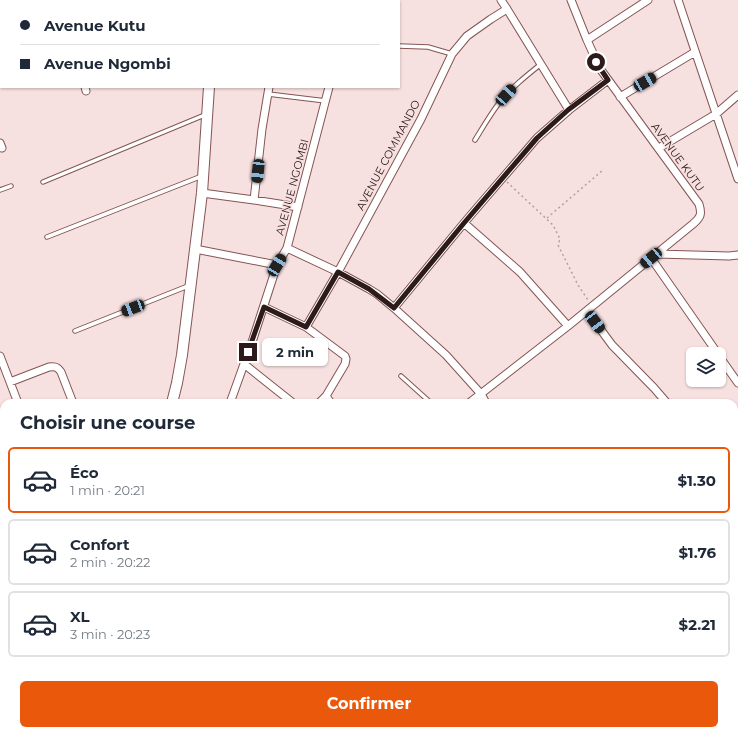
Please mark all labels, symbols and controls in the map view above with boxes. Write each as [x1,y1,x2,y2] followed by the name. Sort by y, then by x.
[44,16,146,35] text: Avenue Kutu
[587,53,605,71] route start
[44,54,171,73] text: Avenue Ngombi
[632,71,658,93] car
[494,82,518,108] car
[353,97,423,213] street label: AVENUE COMMANDO
[648,120,708,194] street label: AVENUE KUTU
[272,137,312,237] street label: AVENUE NGOMBI
[251,158,265,184] car
[638,246,664,270] car
[266,252,288,278] car
[120,298,146,318] car
[583,309,607,335] car
[262,338,328,366] callout: 2 min
[239,343,257,361] route end
[276,344,314,360] text: 2 min
[686,347,726,387] map controls
[686,347,726,387] button: layers
[20,412,195,434] text: Choisir une course
[22,462,58,498] icon: car
[70,463,99,482] text: Éco
[678,471,716,490] text: $1.30
[70,482,145,498] text: 1 min · 20:21
[22,534,58,570] icon: car
[70,535,130,554] text: Confort
[678,543,716,562] text: $1.76
[70,554,150,570] text: 2 min · 20:22
[22,606,58,642] icon: car
[70,607,89,626] text: XL
[679,615,716,634] text: $2.21
[70,626,150,642] text: 3 min · 20:23
[20,681,718,727] button: Confirmer

